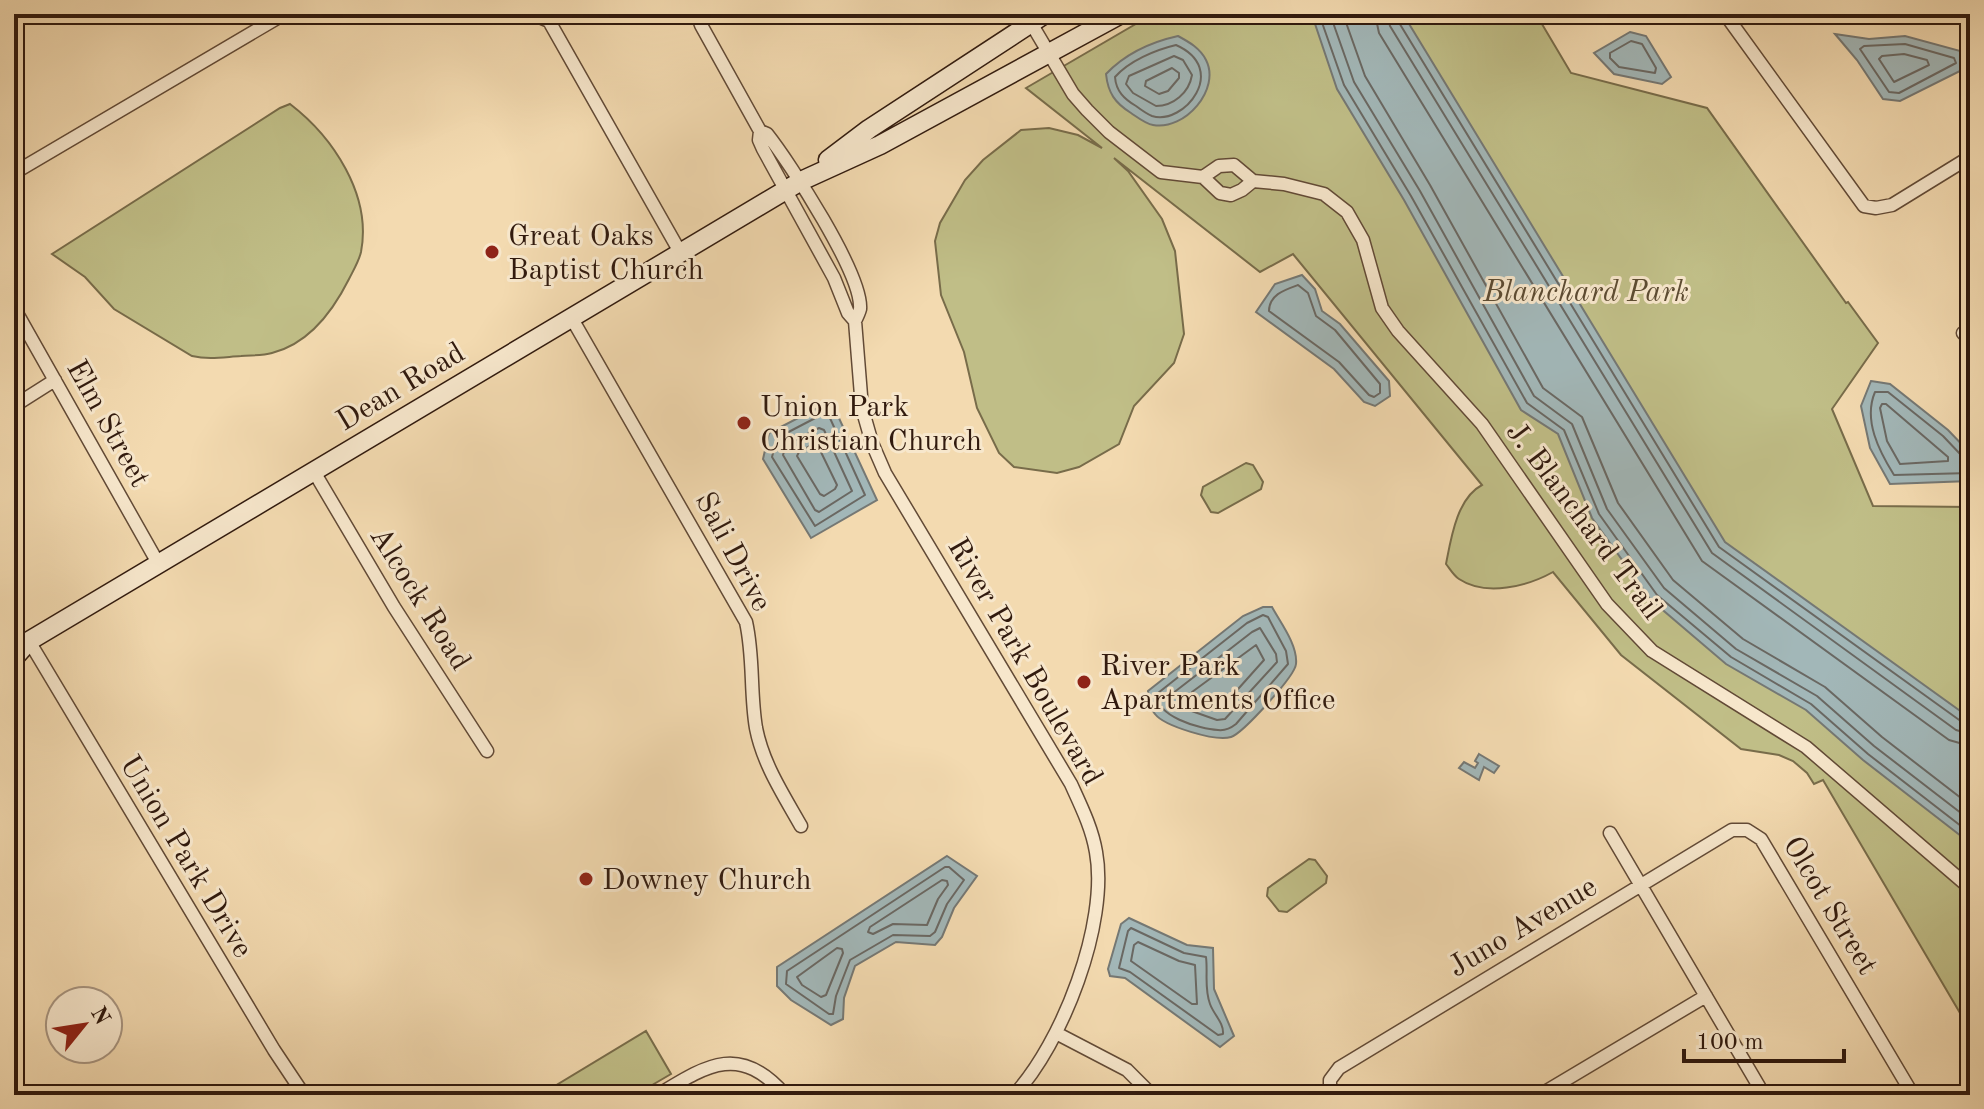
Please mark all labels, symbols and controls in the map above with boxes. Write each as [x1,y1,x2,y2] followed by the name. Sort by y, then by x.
[508,222,704,286] place label: Great Oaks Baptist Church
[483,243,501,261] marker: Great Oaks Baptist Church
[1482,278,1689,308] park label: Blanchard Park
[332,338,470,438] street label: Dean Road
[60,355,154,493] street label: Elm Street
[760,393,982,457] place label: Union Park Christian Church
[735,414,753,432] marker: Union Park Christian Church
[1500,417,1667,625] street label: J. Blanchard Trail
[688,487,776,616] street label: Sali Drive
[363,522,475,676] street label: Alcock Road
[941,533,1107,791] street label: River Park Boulevard
[1100,652,1336,716] place label: River Park Apartments Office
[1075,673,1093,691] marker: River Park Apartments Office
[113,751,257,963] street label: Union Park Drive
[1776,832,1882,980] street label: Olcot Street
[602,866,812,896] place label: Downey Church
[577,870,595,888] marker: Downey Church
[1444,872,1602,984] street label: Juno Avenue
[44,985,124,1065] north arrow
[86,1003,113,1029] text: N
[1684,1013,1844,1063] scale bar
[1696,1031,1764,1055] text: 100 m

